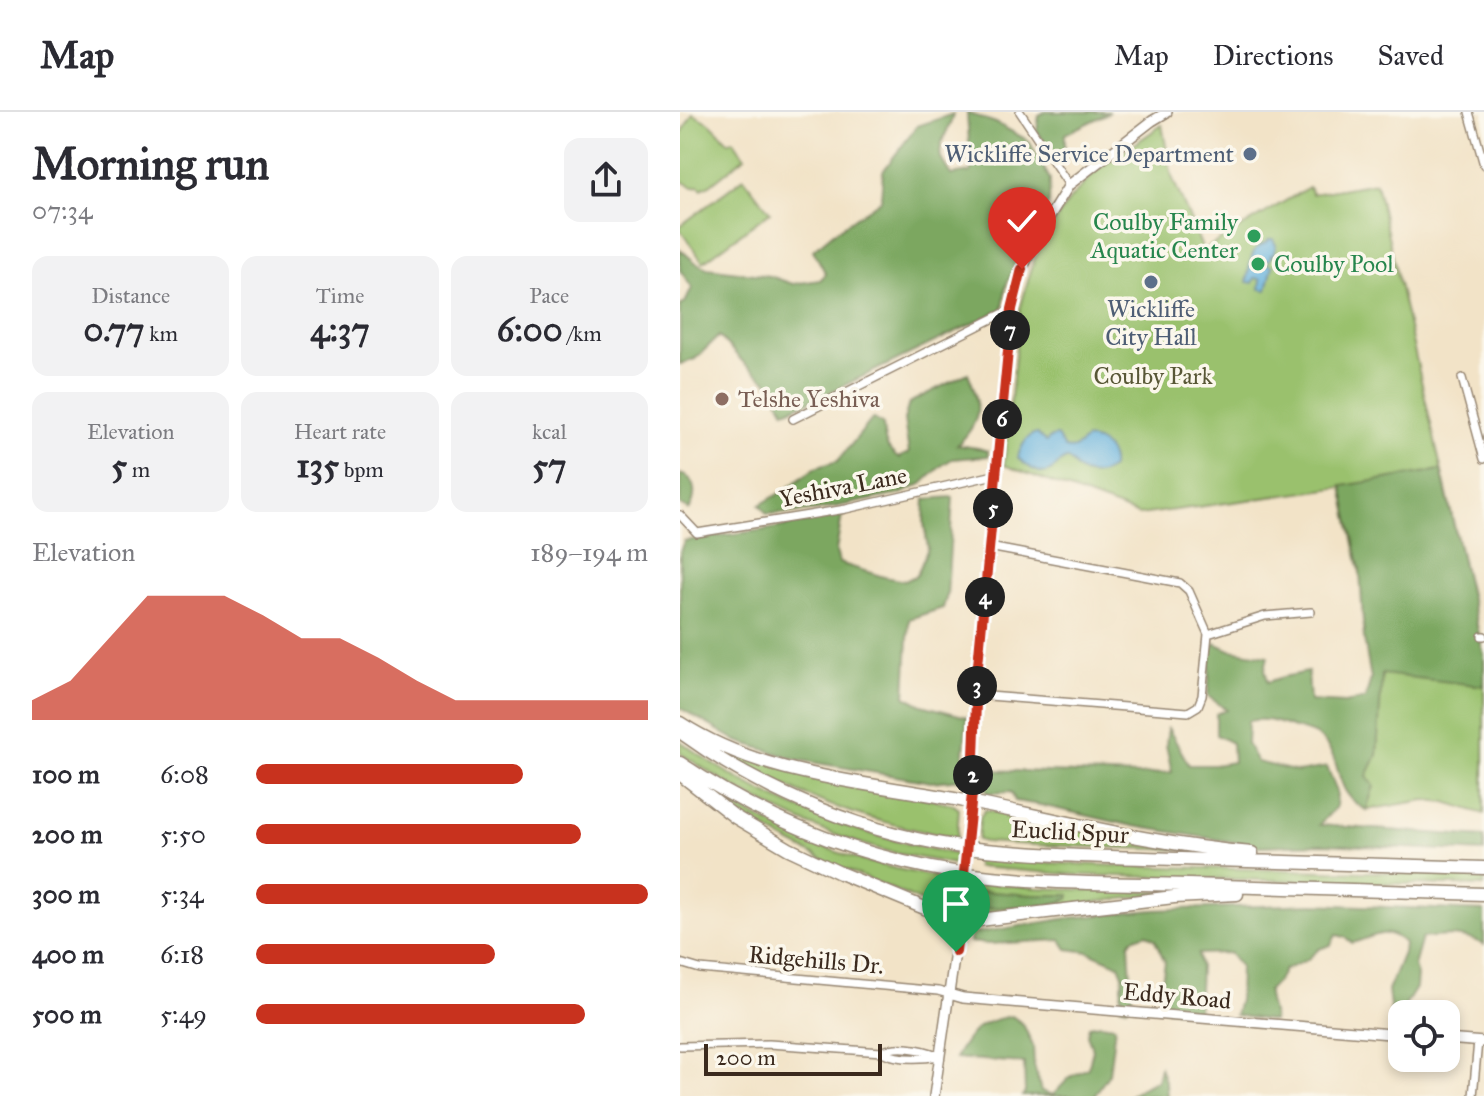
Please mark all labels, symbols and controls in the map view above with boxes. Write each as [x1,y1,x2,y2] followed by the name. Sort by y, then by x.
[40,32,114,78] text: Map
[1114,38,1169,73] text: Map
[1213,38,1334,73] text: Directions
[1378,38,1444,73] text: Saved
[32,137,269,191] text: Morning run
[564,138,648,222] button: share
[944,139,1235,169] place label: Wickliffe Service Department
[1241,145,1259,163] marker: Wickliffe Service Department
[988,187,1056,269] pin
[32,194,92,226] text: 07:34
[1000,199,1044,243] icon: check
[1090,207,1239,265] place label: Coulby Family Aquatic Center
[1245,227,1263,245] marker: Coulby Family Aquatic Center
[1274,249,1394,279] place label: Coulby Pool
[1249,255,1267,273] marker: Coulby Pool
[1142,273,1160,291] marker: Wickliffe City Hall
[91,282,170,309] text: Distance
[316,282,364,309] text: Time
[529,282,569,309] text: Pace
[1105,294,1197,352] place label: Wickliffe City Hall
[83,309,145,350] text: 0.77
[310,309,370,350] text: 4:37
[497,309,562,350] text: 6:00
[990,310,1030,350] pin: 7
[1004,316,1016,343] text: 7
[145,320,178,347] text: km
[562,320,602,347] text: /km
[1093,361,1213,391] park label: Coulby Park
[738,384,881,414] place label: Telshe Yeshiva
[713,390,731,408] marker: Telshe Yeshiva
[982,399,1022,439] pin: 6
[996,405,1008,432] text: 6
[87,418,174,445] text: Elevation
[294,418,386,445] text: Heart rate
[532,418,567,445] text: kcal
[111,445,127,486] text: 5
[296,445,339,486] text: 135
[532,445,566,486] text: 57
[127,456,150,483] text: m
[339,456,384,483] text: bpm
[777,460,909,514] street label: Yeshiva Lane
[973,488,1013,528] pin: 5
[988,494,998,521] text: 5
[32,536,135,568] text: Elevation
[530,536,648,568] text: 189–194 m
[965,577,1005,617] pin: 4
[979,583,991,610] text: 4
[957,666,997,706] pin: 3
[973,672,981,699] text: 3
[953,755,993,795] pin: 2
[32,758,100,790] text: 100 m
[160,758,209,790] text: 6:08
[968,761,978,788] text: 2
[1010,814,1130,850] street label: Euclid Spur
[32,818,103,850] text: 200 m
[160,818,206,850] text: 5:50
[922,870,990,952] pin
[32,878,100,910] text: 300 m
[160,878,204,910] text: 5:34
[934,882,978,926] icon: arrive
[32,938,104,970] text: 400 m
[160,938,204,970] text: 6:18
[747,939,885,981] street label: Ridgehills Dr.
[1122,976,1232,1016] street label: Eddy Road
[32,998,102,1030] text: 500 m
[160,998,207,1030] text: 5:49
[1388,1000,1460,1072] map controls
[1388,1000,1460,1072] button: locate
[704,1040,882,1076] scale bar
[716,1044,776,1071] text: 200 m

